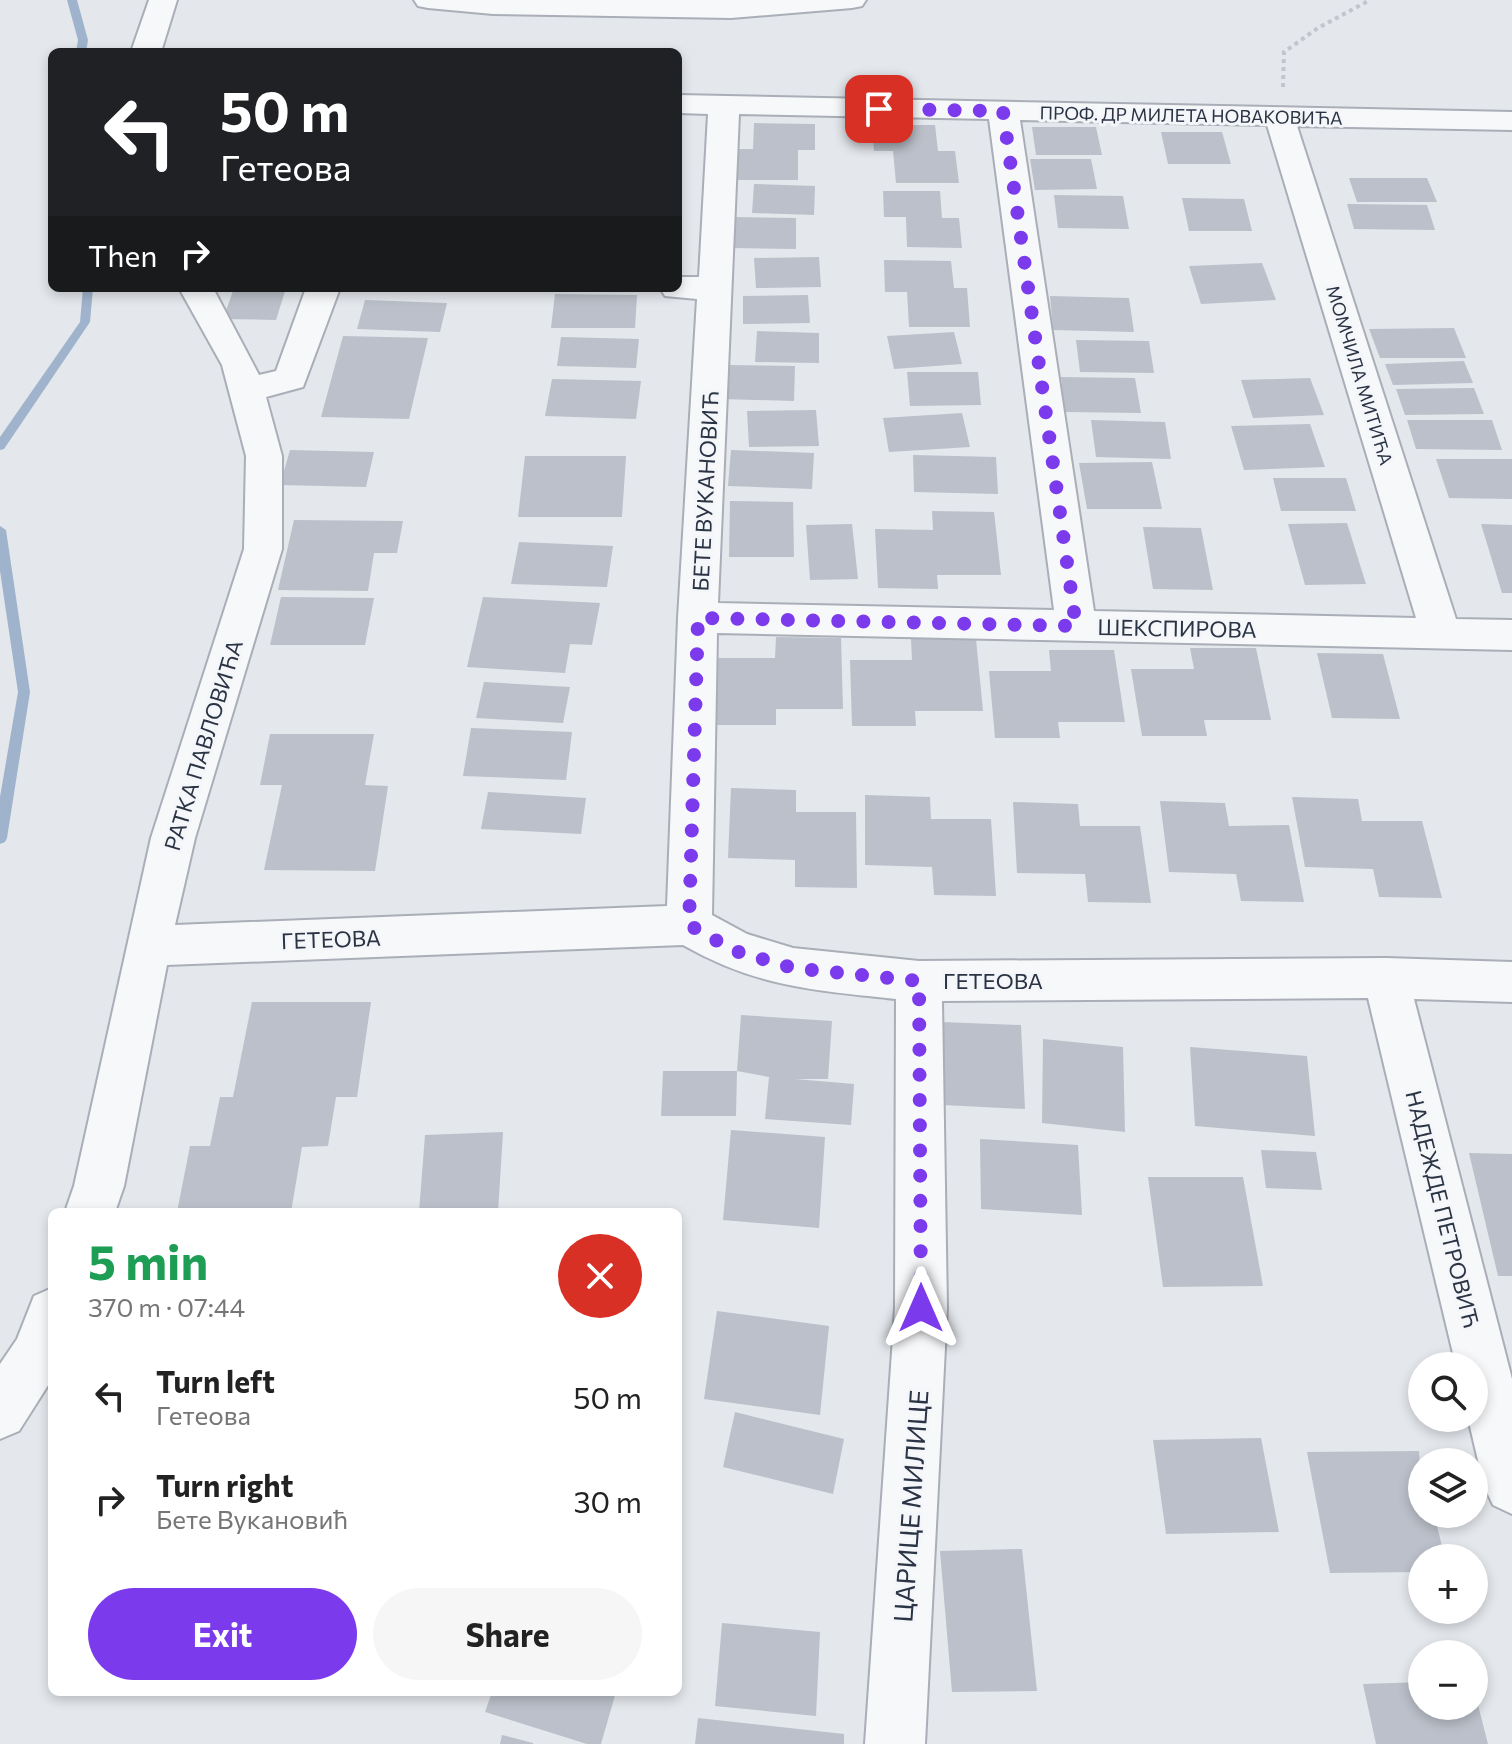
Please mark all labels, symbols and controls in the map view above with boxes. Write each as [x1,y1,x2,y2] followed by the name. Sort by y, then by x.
[220,75,349,144] text: 50 m
[845,75,913,143] pin
[88,80,192,184] icon: left
[857,87,901,131] icon: arrive
[1039,101,1343,129] street label: ПРОФ. ДР МИЛЕТА НОВАКОВИЋА
[220,144,352,188] text: Гетеова
[173,232,217,276] icon: right
[88,236,157,273] text: Then
[1322,282,1398,468] street label: МОМЧИЛА МИТИЋА
[686,390,724,592] street label: БЕТЕ ВУКАНОВИЋ
[1097,613,1257,643] street label: ШЕКСПИРОВА
[158,636,248,854] street label: РАТКА ПАВЛОВИЋА
[281,924,381,954] street label: ГЕТЕОВА
[943,967,1043,994] street label: ГЕТЕОВА
[1400,1087,1486,1331] street label: НАДЕЖДЕ ПЕТРОВИЋ
[88,1231,208,1290] text: 5 min
[558,1234,642,1318] button: close
[879,1266,963,1350] position arrow
[88,1291,245,1322] text: 370 m · 07:44
[1408,1352,1488,1720] map controls
[1408,1352,1488,1432] button: search
[156,1362,275,1399] text: Turn left
[88,1374,132,1418] icon: left
[573,1378,642,1415] text: 50 m
[886,1389,934,1623] street label: ЦАРИЦЕ МИЛИЦЕ
[156,1399,251,1430] text: Гетеова
[1408,1448,1488,1528] button: layers
[156,1466,293,1503] text: Turn right
[88,1478,132,1522] icon: right
[573,1482,642,1519] text: 30 m
[156,1503,348,1534] text: Бете Вукановић
[1408,1544,1488,1624] button: +
[88,1588,357,1680] button: Exit
[373,1588,642,1680] button: Share
[1408,1640,1488,1720] button: −

